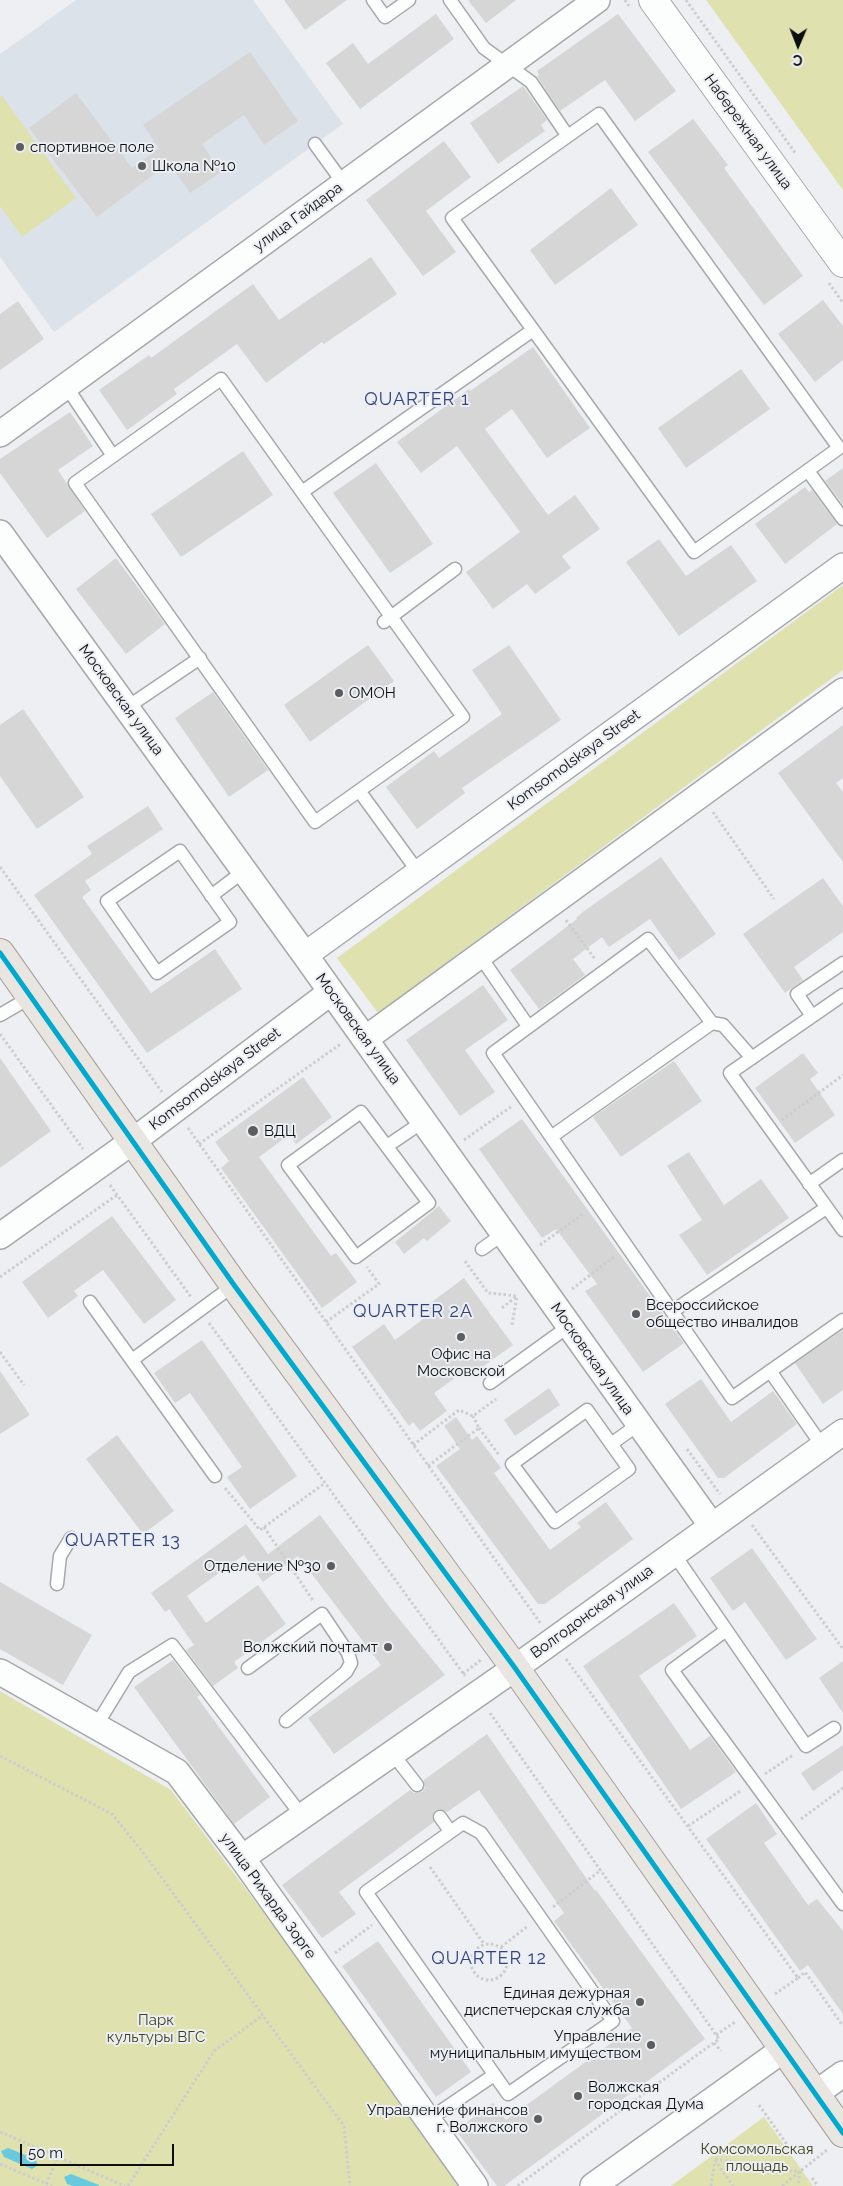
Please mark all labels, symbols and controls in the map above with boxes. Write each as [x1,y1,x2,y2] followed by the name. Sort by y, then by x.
[773,20,823,70] north arrow
[793,52,803,68] text: С
[700,71,796,193] street label: Набережная улица
[30,138,154,156] place label: спортивное поле
[14,141,26,153] marker: спортивное поле
[152,157,236,175] place label: Школа №10
[136,160,148,172] marker: Школа №10
[250,179,346,255] street label: улица Гайдара
[363,389,471,411] district label: QUARTER 1
[75,641,167,759] street label: Московская улица
[349,684,396,702] place label: ОМОН
[333,687,345,699] marker: ОМОН
[504,706,644,814] street label: Komsomolskaya Street
[312,970,404,1088] street label: Московская улица
[146,1024,284,1134] street label: Komsomolskaya Street
[264,1122,296,1140] place label: ВДЦ
[246,1124,260,1138] marker: ВДЦ
[646,1296,798,1331] place label: Всероссийское общество инвалидов
[547,1299,637,1419] street label: Московская улица
[352,1301,474,1323] district label: QUARTER 2A
[630,1308,642,1320] marker: Всероссийское общество инвалидов
[455,1331,467,1343] marker: Офис на Московской
[417,1345,505,1380] place label: Офис на Московской
[64,1530,182,1552] district label: QUARTER 13
[204,1557,321,1575] place label: Отделение №30
[325,1560,337,1572] marker: Отделение №30
[527,1562,657,1662] street label: Волгодонская улица
[243,1638,378,1656] place label: Волжский почтамт
[382,1641,394,1653] marker: Волжский почтамт
[216,1829,320,1963] street label: улица Рихарда Зорге
[430,1948,548,1970] district label: QUARTER 12
[464,1984,630,2019] place label: Единая дежурная диспетчерская служба
[634,1996,646,2008] marker: Единая дежурная диспетчерская служба
[107,2011,205,2046] park label: Парк культуры ВГС
[430,2027,641,2062] place label: Управление муниципальным имуществом
[645,2039,657,2051] marker: Управление муниципальным имуществом
[588,2078,704,2113] place label: Волжская городская Дума
[572,2090,584,2102] marker: Волжская городская Дума
[367,2101,528,2136] place label: Управление финансов г. Волжского
[532,2113,544,2125] marker: Управление финансов г. Волжского
[22,2134,176,2166] scale bar
[701,2140,813,2175] park label: Комсомольская площадь
[28,2144,63,2162] text: 50 m

